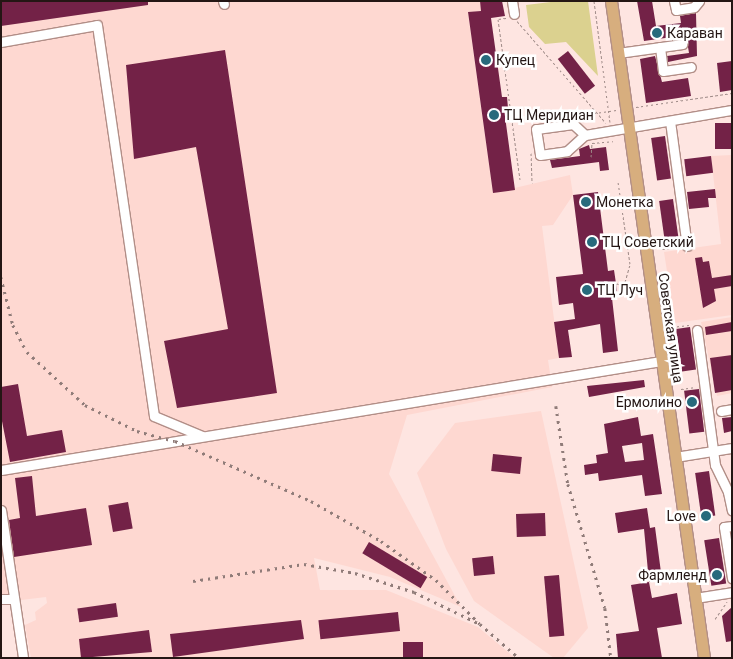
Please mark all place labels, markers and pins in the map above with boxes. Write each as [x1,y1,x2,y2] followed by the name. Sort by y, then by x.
[667,25,723,41] place label: Караван
[651,27,663,39] marker: Караван
[496,52,535,68] place label: Купец
[480,54,492,66] marker: Купец
[504,107,594,123] place label: ТЦ Меридиан
[488,109,500,121] marker: ТЦ Меридиан
[596,194,654,210] place label: Монетка
[580,196,592,208] marker: Монетка
[602,234,694,250] place label: ТЦ Советский
[586,236,598,248] marker: ТЦ Советский
[597,282,643,298] place label: ТЦ Луч
[581,284,593,296] marker: ТЦ Луч
[616,394,682,410] place label: Ермолино
[686,396,698,408] marker: Ермолино
[666,508,696,524] place label: Love
[700,510,712,522] marker: Love
[638,567,707,583] place label: Фармленд
[711,569,723,581] marker: Фармленд

